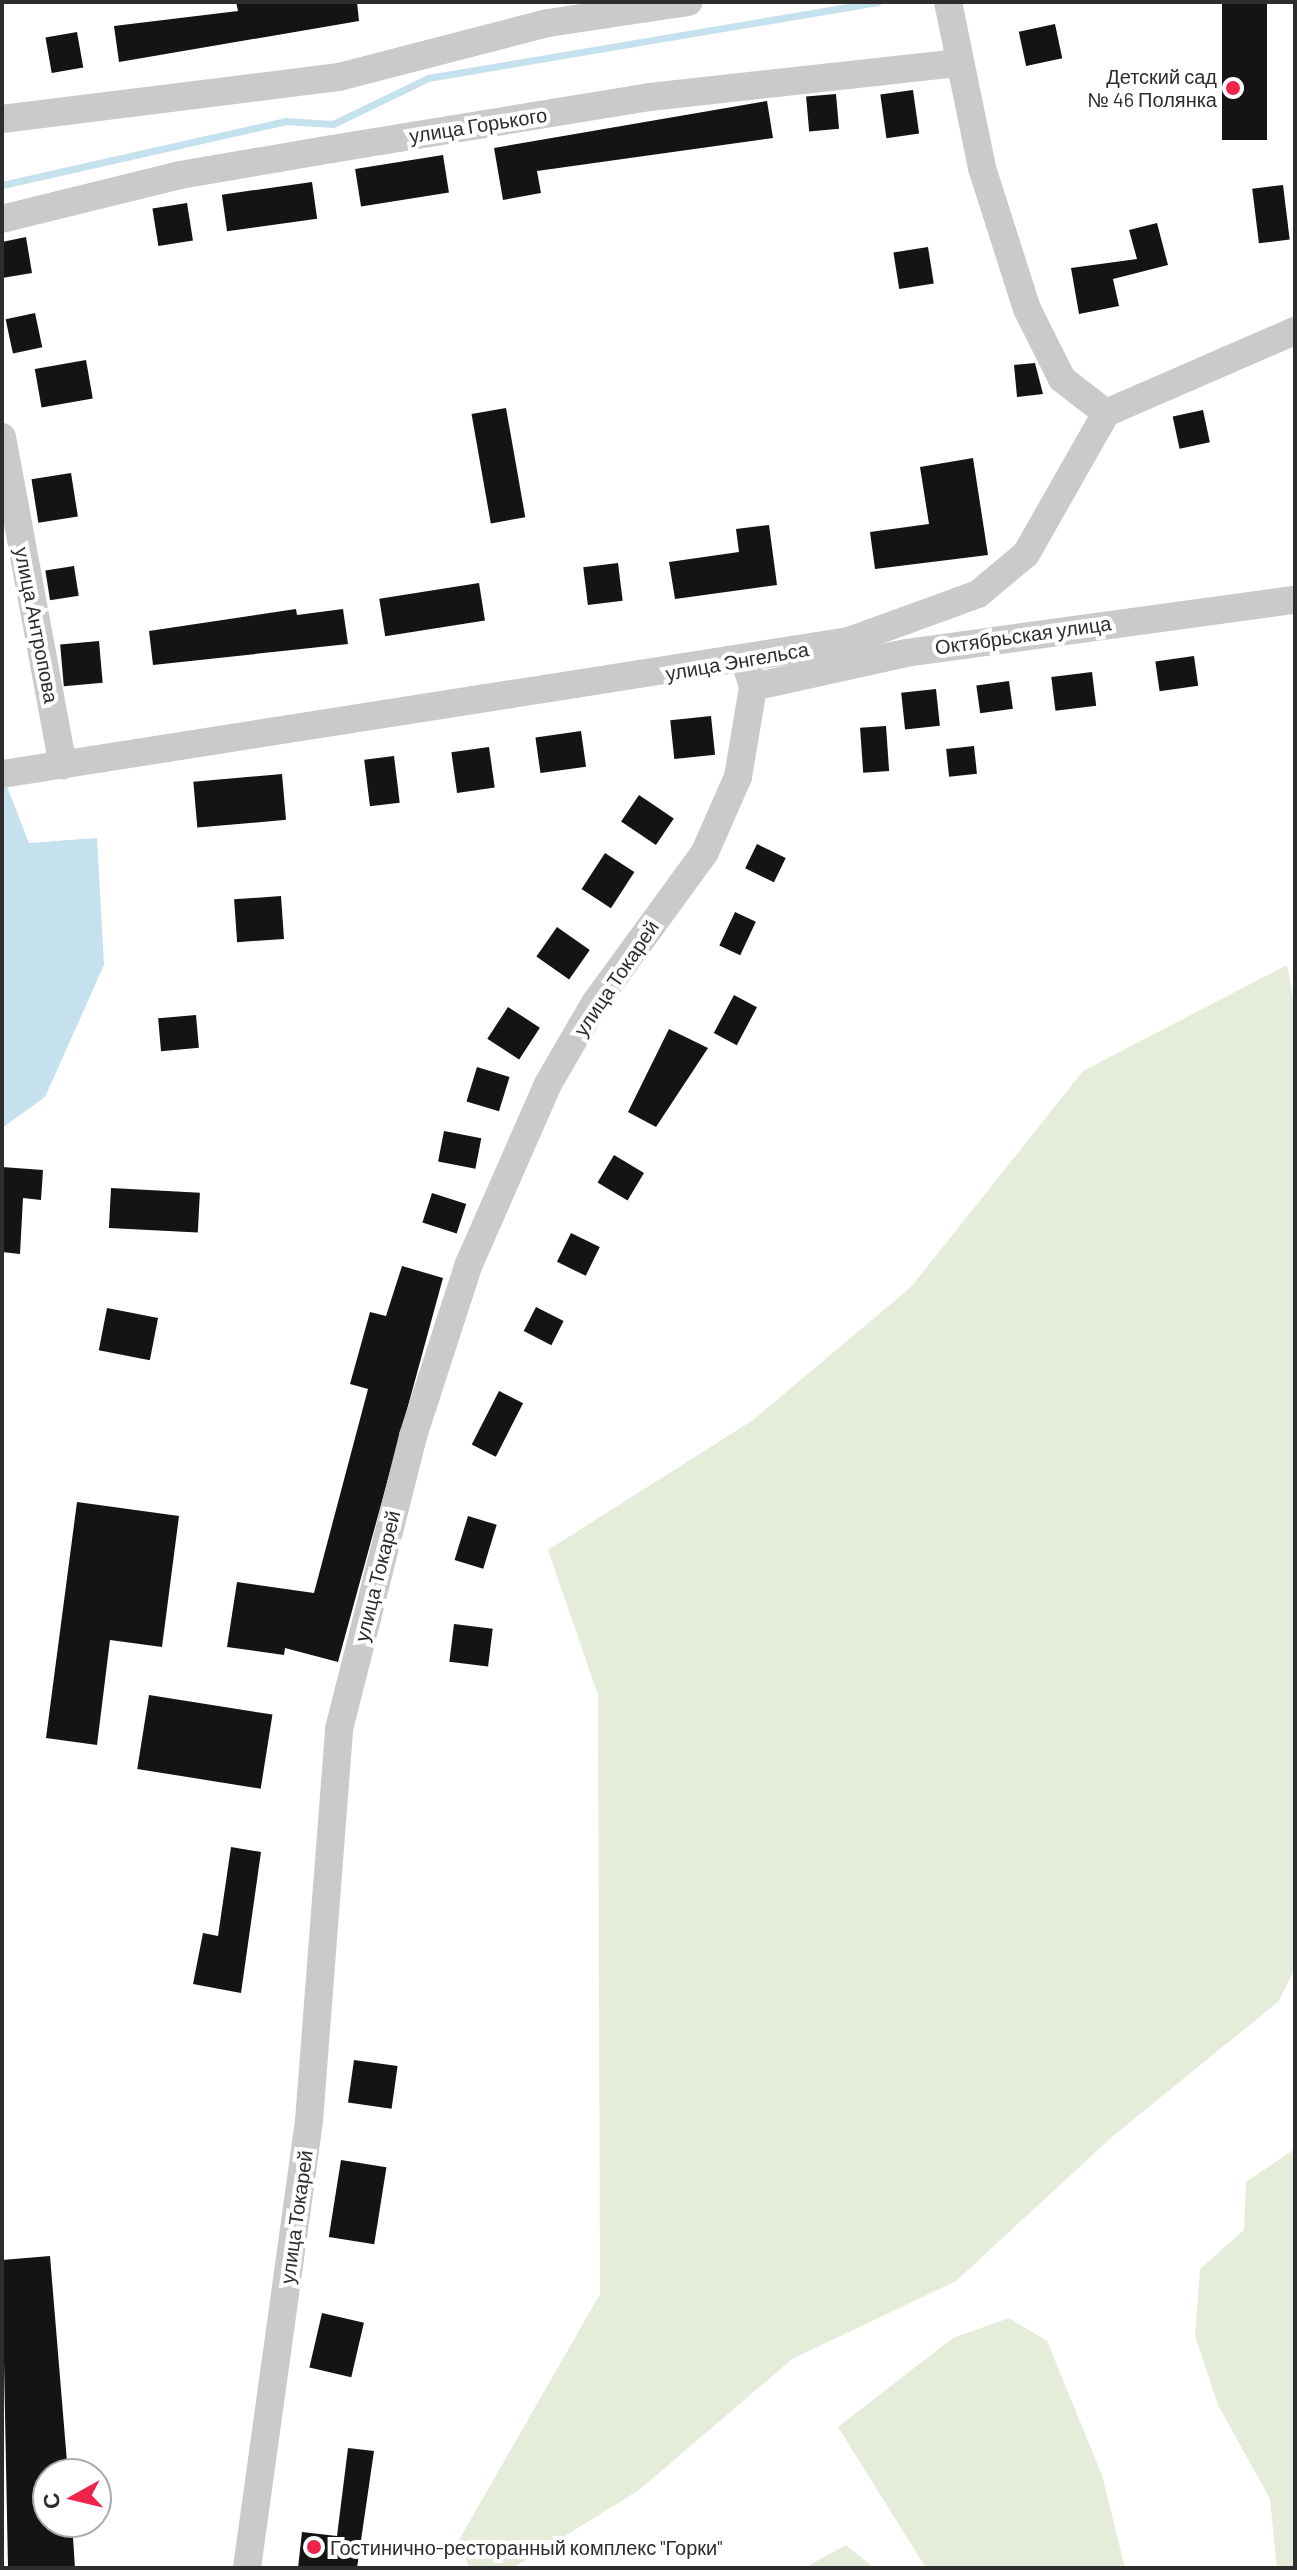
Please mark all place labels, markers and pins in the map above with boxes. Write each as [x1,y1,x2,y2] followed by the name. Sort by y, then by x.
[1087,64,1217,111] place label: Детский сад № 46 Полянка
[1224,79,1242,97] marker: Детский сад № 46 Полянка
[330,2535,722,2559] place label: Гостинично-ресторанный комплекс "Горки"
[305,2538,323,2556] marker: Гостинично-ресторанный комплекс "Горки"

